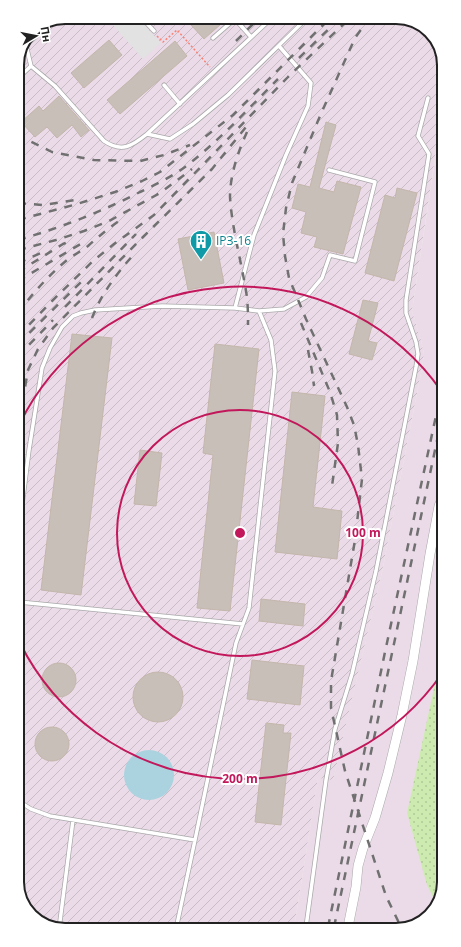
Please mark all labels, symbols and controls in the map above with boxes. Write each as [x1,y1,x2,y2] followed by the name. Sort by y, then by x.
[16,16,56,56] north arrow
[38,25,55,43] text: Пн
[188,228,214,261] building icon: ІРЗ-16
[216,232,251,249] place label: ІРЗ-16
[345,524,381,541] text: 100 m
[233,526,247,540] centre of rings
[222,770,258,787] text: 200 m

